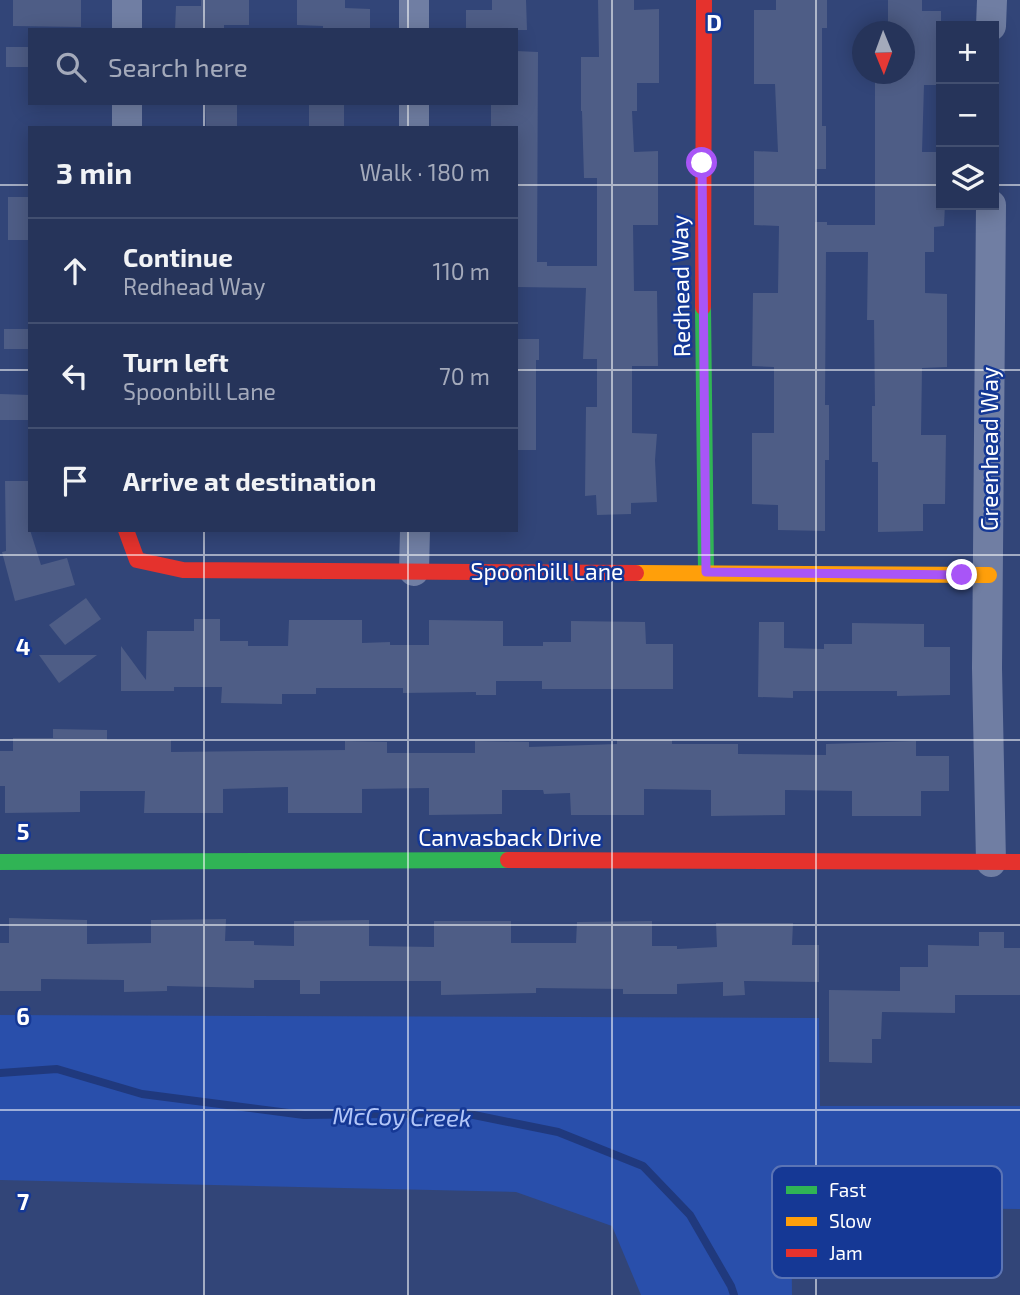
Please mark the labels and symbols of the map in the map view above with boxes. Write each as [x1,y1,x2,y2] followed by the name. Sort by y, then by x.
[706,8,722,36] text: D
[852,21,915,84] north arrow
[686,147,717,178] route start
[665,215,695,357] street label: Redhead Way
[975,367,1003,531] street label: Greenhead Way
[471,557,623,585] street label: Spoonbill Lane
[946,559,977,590] route end
[16,632,30,660] text: 4
[17,817,29,845] text: 5
[418,823,602,851] street label: Canvasback Drive
[16,1002,30,1030] text: 6
[332,1100,472,1132] water label: McCoy Creek
[772,1166,1002,1278] legend
[829,1178,866,1201] text: Fast
[17,1187,29,1215] text: 7
[829,1209,872,1232] text: Slow
[829,1241,863,1264] text: Jam

